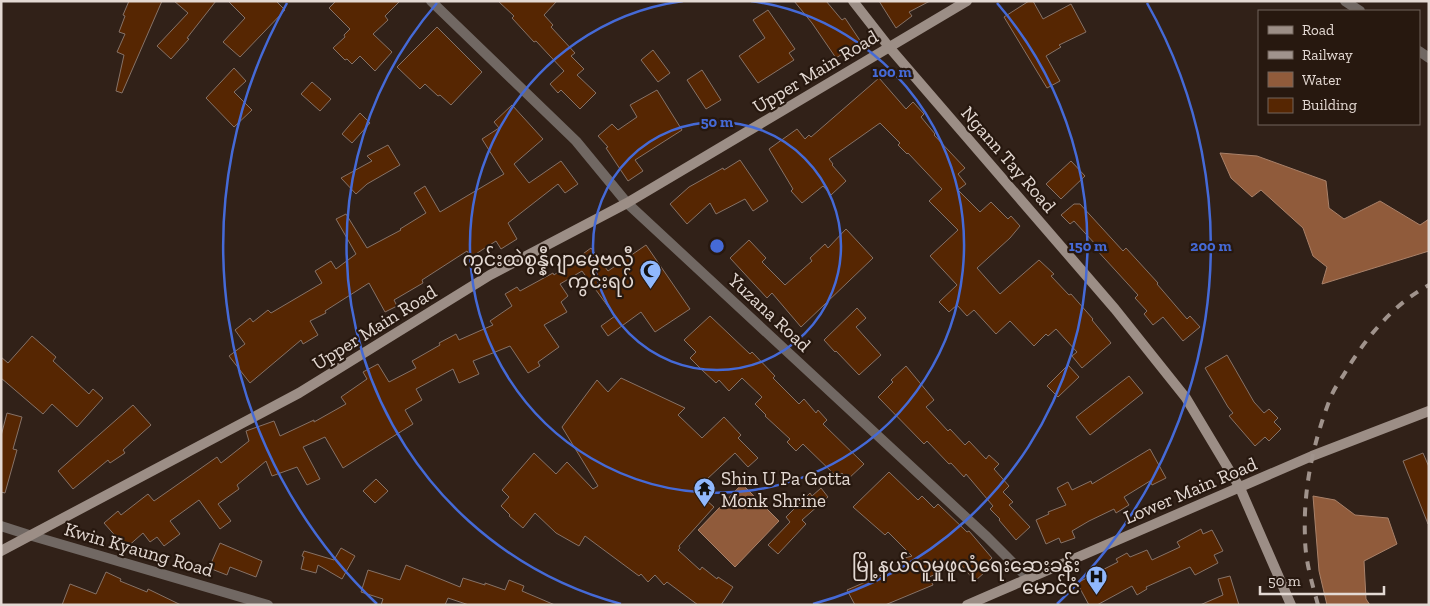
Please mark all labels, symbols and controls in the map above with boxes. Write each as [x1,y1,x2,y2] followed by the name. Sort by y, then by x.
[1258,10,1420,125] legend
[1302,21,1335,39] text: Road
[748,25,883,118] street label: Upper Main Road
[1302,46,1353,64] text: Railway
[872,63,912,81] text: 100 m
[1302,71,1342,89] text: Water
[1302,96,1357,114] text: Building
[956,101,1061,218] street label: Ngann Tay Road
[701,113,733,131] text: 50 m
[708,237,726,255] centre of rings
[1069,237,1107,255] text: 150 m
[1190,237,1232,255] text: 200 m
[463,245,634,297] place label: ကွင်းထဲစွန္နီဂျာမေဗလီ ကွင်းရပ်
[638,258,662,289] mosque icon: ကွင်းထဲစွန္နီဂျာမေဗလီ ကွင်းရပ်
[723,268,816,357] street label: Yuzana Road
[308,280,441,375] street label: Upper Main Road
[1120,452,1261,529] street label: Lower Main Road
[721,467,851,512] place label: Shin U Pa Gotta Monk Shrine
[693,477,717,508] temple icon: Shin U Pa Gotta Monk Shrine
[62,517,216,582] street label: Kwin Kyaung Road
[852,551,1080,599] place label: မြို့နယ်လူမှုဖူလုံရေးဆေးခန်း မောင်ငံ
[1084,564,1108,595] hospital icon: မြို့နယ်လူမှုဖူလုံရေးဆေးခန်း မောင်ငံ
[1260,564,1384,596] scale bar
[1268,572,1301,590] text: 50 m

